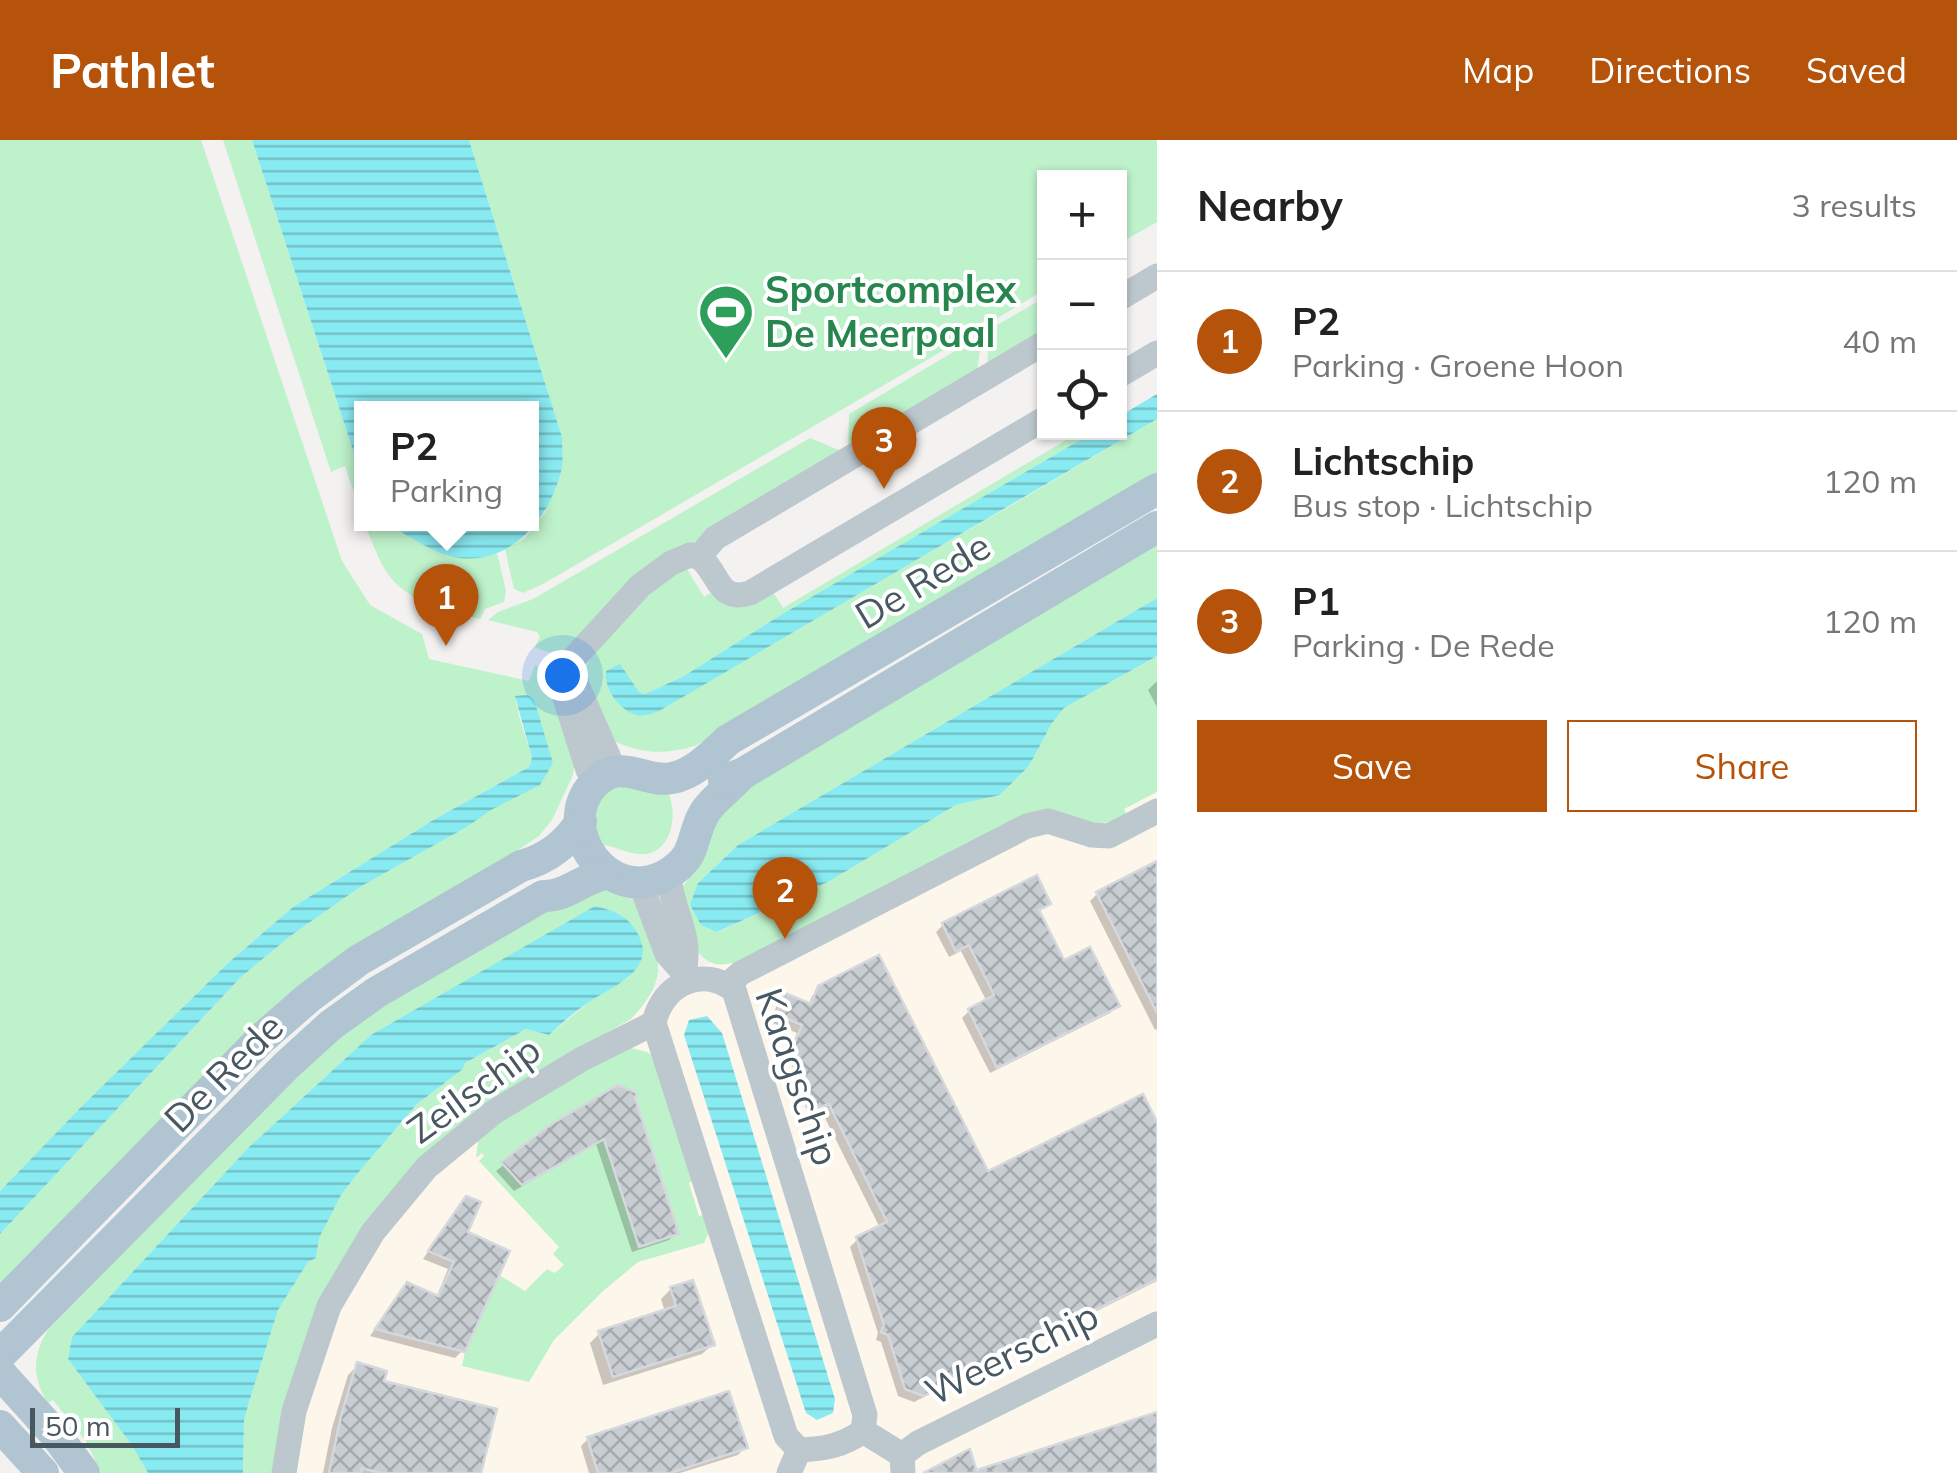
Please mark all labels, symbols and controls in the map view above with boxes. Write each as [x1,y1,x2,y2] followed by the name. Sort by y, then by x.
[50,40,215,100] text: Pathlet
[1462,48,1534,92] text: Map
[1589,48,1751,92] text: Directions
[1806,48,1907,92] text: Saved
[1037,170,1127,440] map controls
[1037,170,1127,260] button: +
[1197,179,1343,232] text: Nearby
[1792,185,1917,225] text: 3 results
[1037,260,1127,350] button: −
[765,265,1017,357] place label: Sportcomplex De Meerpaal
[696,282,756,361] sports icon: Sportcomplex De Meerpaal
[1292,297,1340,345] text: P2
[1220,321,1239,361] text: 1
[1842,321,1917,361] text: 40 m
[1292,345,1624,385] text: Parking · Groene Hoon
[1037,350,1127,440] button: locate
[354,401,539,531] popup
[852,406,916,489] pin: 3
[390,422,438,470] text: P2
[1292,437,1474,485] text: Lichtschip
[1220,461,1239,501] text: 2
[1823,461,1917,501] text: 120 m
[390,470,503,510] text: Parking
[1292,485,1593,525] text: Bus stop · Lichtschip
[846,521,999,639] street label: De Rede
[414,564,478,646] pin: 1
[1292,577,1340,625] text: P1
[1220,601,1239,641] text: 3
[1823,601,1917,641] text: 120 m
[1292,625,1555,665] text: Parking · De Rede
[537,650,588,701] your location
[1197,720,1547,812] button: Save
[1567,720,1917,812] button: Share
[752,856,818,939] pin: 2
[745,982,851,1172] street label: Kaagschip
[154,1003,293,1142] street label: De Rede
[398,1025,549,1153] street label: Zeilschip
[917,1291,1106,1416] street label: Weerschip
[30,1403,180,1448] scale bar
[45,1408,111,1443] text: 50 m

